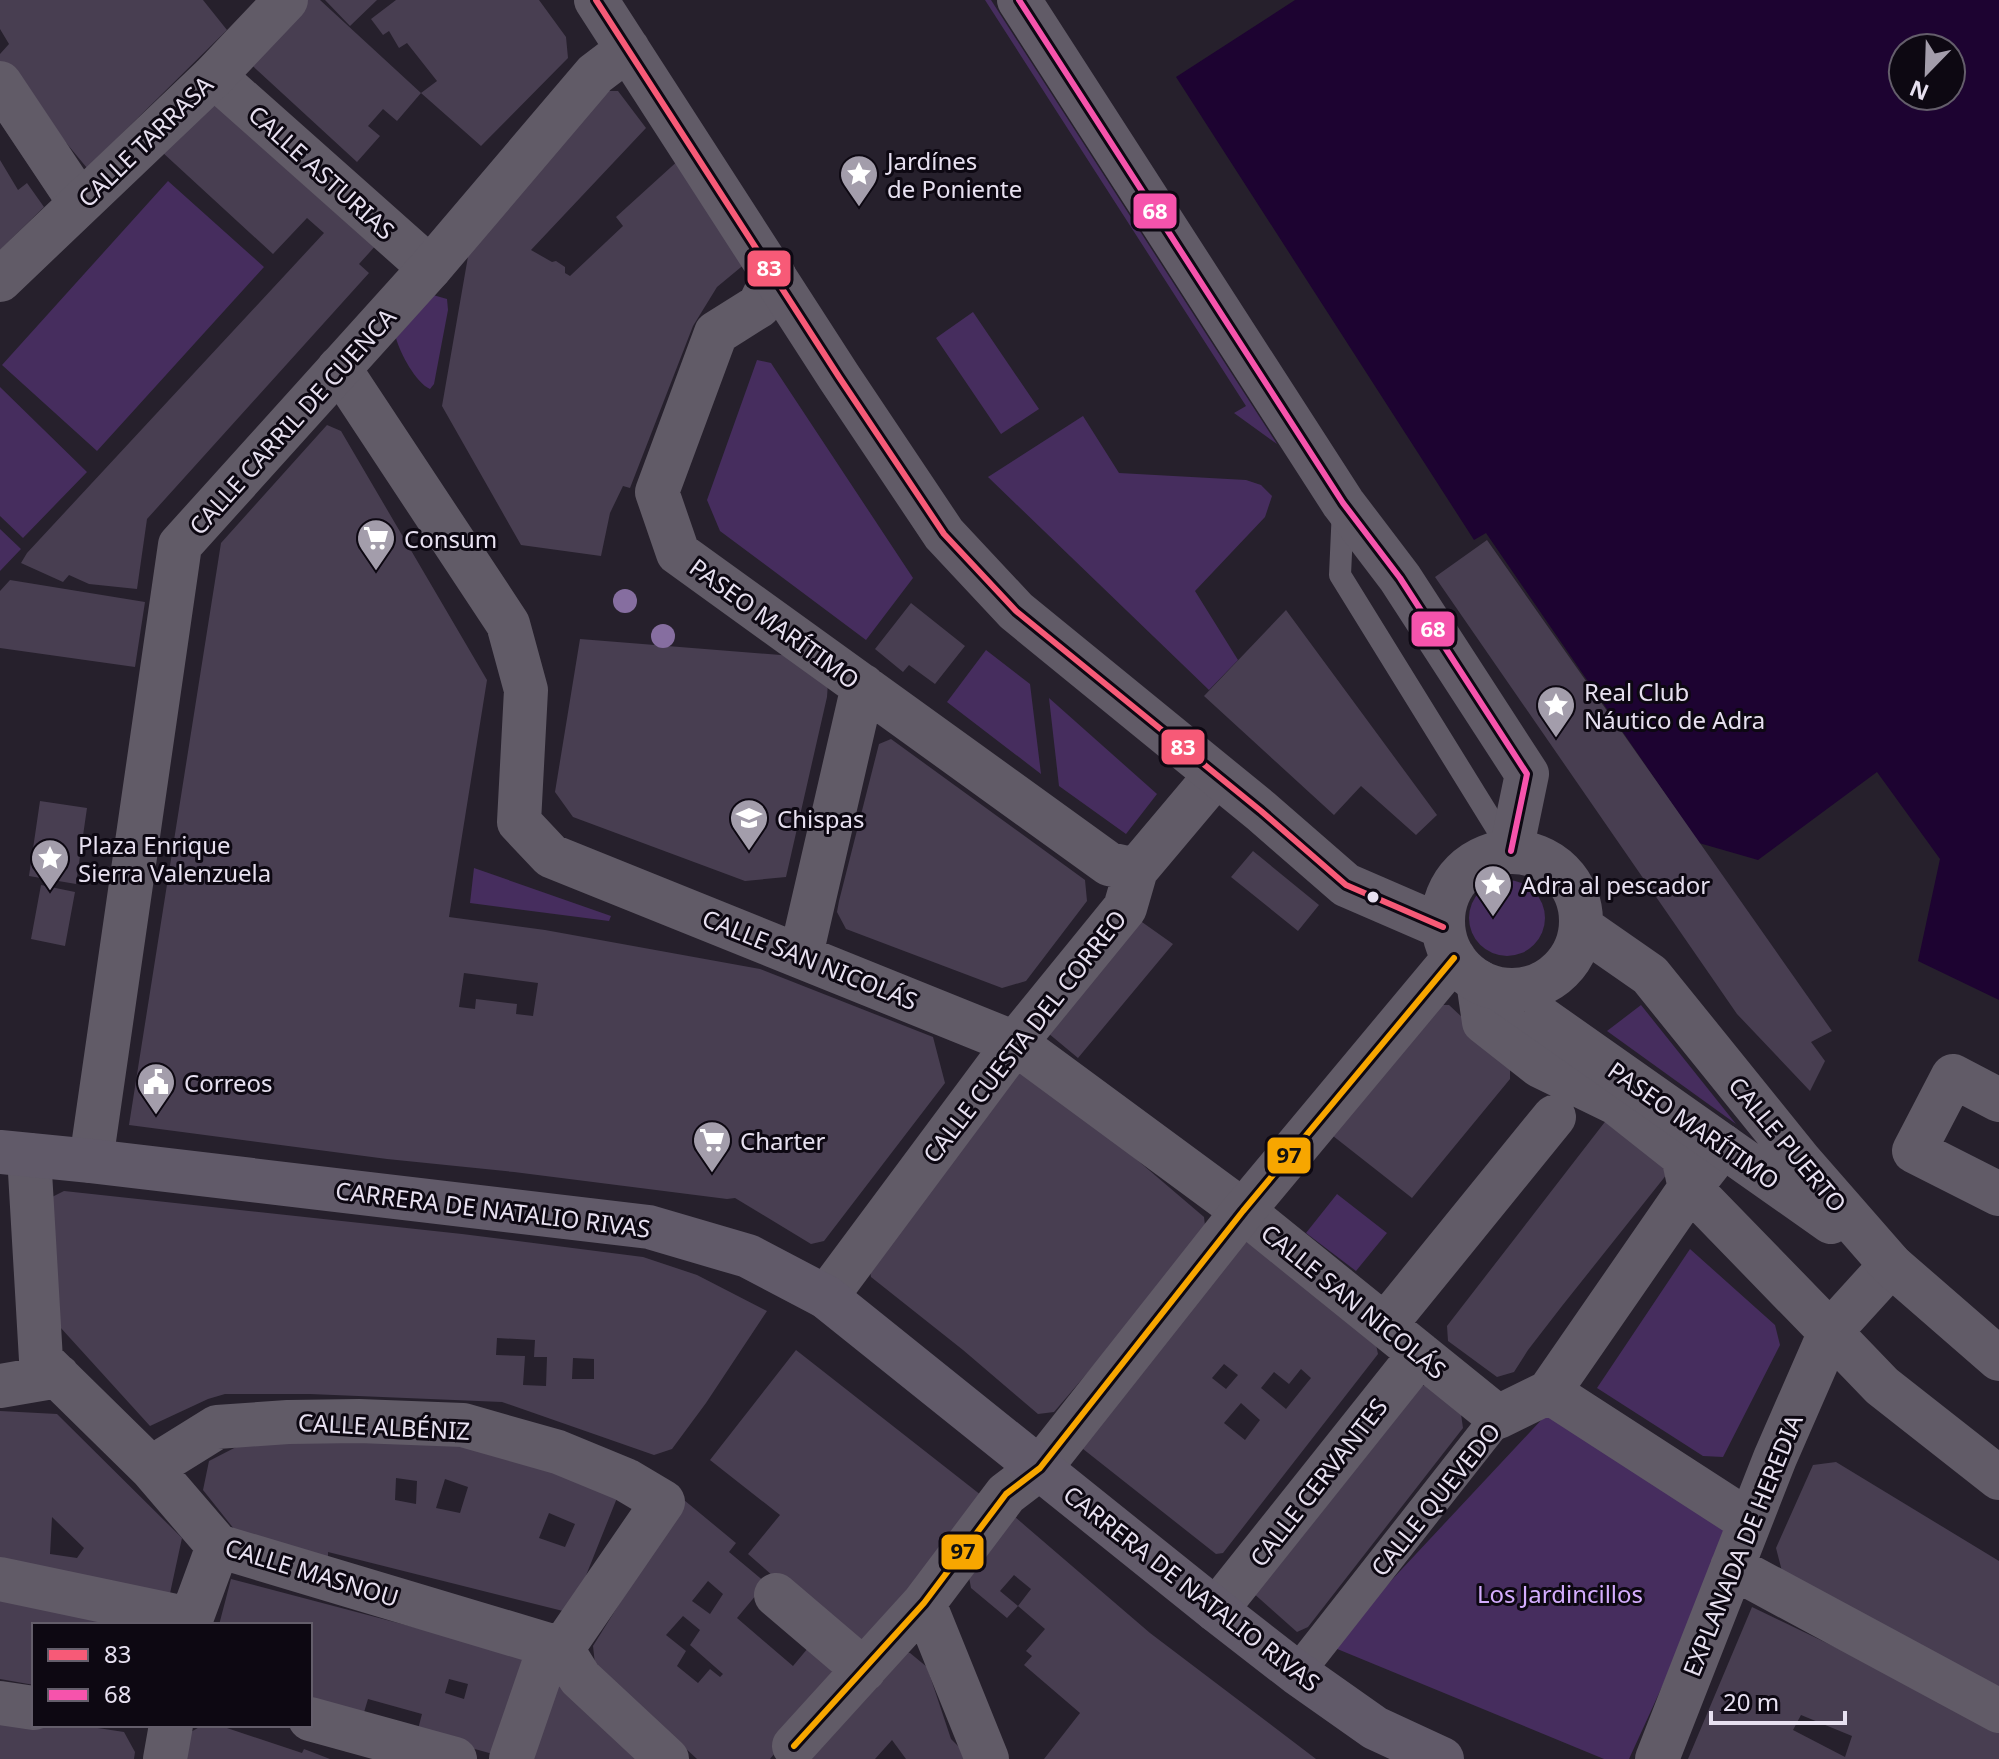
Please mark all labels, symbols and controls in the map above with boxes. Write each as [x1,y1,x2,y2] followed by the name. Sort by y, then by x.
[1887,32,1967,112] north arrow
[70,68,220,214] street label: CALLE TARRASA
[1905,74,1933,109] text: N
[242,97,402,247] street label: CALLE ASTURIAS
[885,144,1022,205] place label: Jardínes de Poniente
[838,153,880,208] place icon: Jardínes de Poniente
[1132,192,1178,230] line badge: 68
[1142,195,1168,225] text: 68
[746,249,792,288] line badge: 83
[756,252,782,282] text: 83
[181,300,403,541] street label: CALLE CARRIL DE CUENCA
[355,517,397,572] supermarket icon: Consum
[404,522,497,555] place label: Consum
[683,550,867,696] street label: PASEO MARÍTIMO
[1410,610,1456,648] line badge: 68
[1420,613,1446,643] text: 68
[1584,675,1765,736] place label: Real Club Náutico de Adra
[1535,684,1577,739] place icon: Real Club Náutico de Adra
[1160,728,1206,766] line badge: 83
[1170,731,1196,761] text: 83
[728,797,770,852] school or university icon: Chispas
[777,802,864,835] place label: Chispas
[78,828,271,889] place label: Plaza Enrique Sierra Valenzuela
[29,837,71,892] place icon: Plaza Enrique Sierra Valenzuela
[1472,863,1514,918] place icon: Adra al pescador
[1521,868,1710,901] place label: Adra al pescador
[1365,889,1381,905] unlabelled marker
[698,901,922,1017] street label: CALLE SAN NICOLÁS
[915,903,1133,1169] street label: CALLE CUESTA DEL CORREO
[1602,1053,1786,1197] street label: PASEO MARÍTIMO
[135,1061,177,1116] public building icon: Correos
[184,1066,273,1099] place label: Correos
[1722,1069,1854,1219] street label: CALLE PUERTO
[691,1119,733,1174] supermarket icon: Charter
[740,1124,826,1157] place label: Charter
[1266,1136,1312,1175] line badge: 97
[1276,1139,1302,1169] text: 97
[334,1173,652,1245] street label: CARRERA DE NATALIO RIVAS
[1255,1216,1453,1386] street label: CALLE SAN NICOLÁS
[1242,1391,1394,1573] street label: CALLE CERVANTES
[297,1405,471,1447] street label: CALLE ALBÉNIZ
[1674,1409,1810,1681] street label: EXPLANADA DE HEREDIA
[1363,1415,1507,1583] street label: CALLE QUEVEDO
[1057,1477,1327,1699] street label: CARRERA DE NATALIO RIVAS
[221,1530,403,1614] street label: CALLE MASNOU
[940,1533,985,1571] line badge: 97
[950,1535,976,1565] text: 97
[1477,1577,1643,1610] park label: Los Jardincillos
[32,1623,312,1727] legend
[104,1637,131,1670] text: 83
[1711,1675,1845,1725] scale bar
[104,1677,131,1710] text: 68
[1723,1685,1779,1718] text: 20 m

